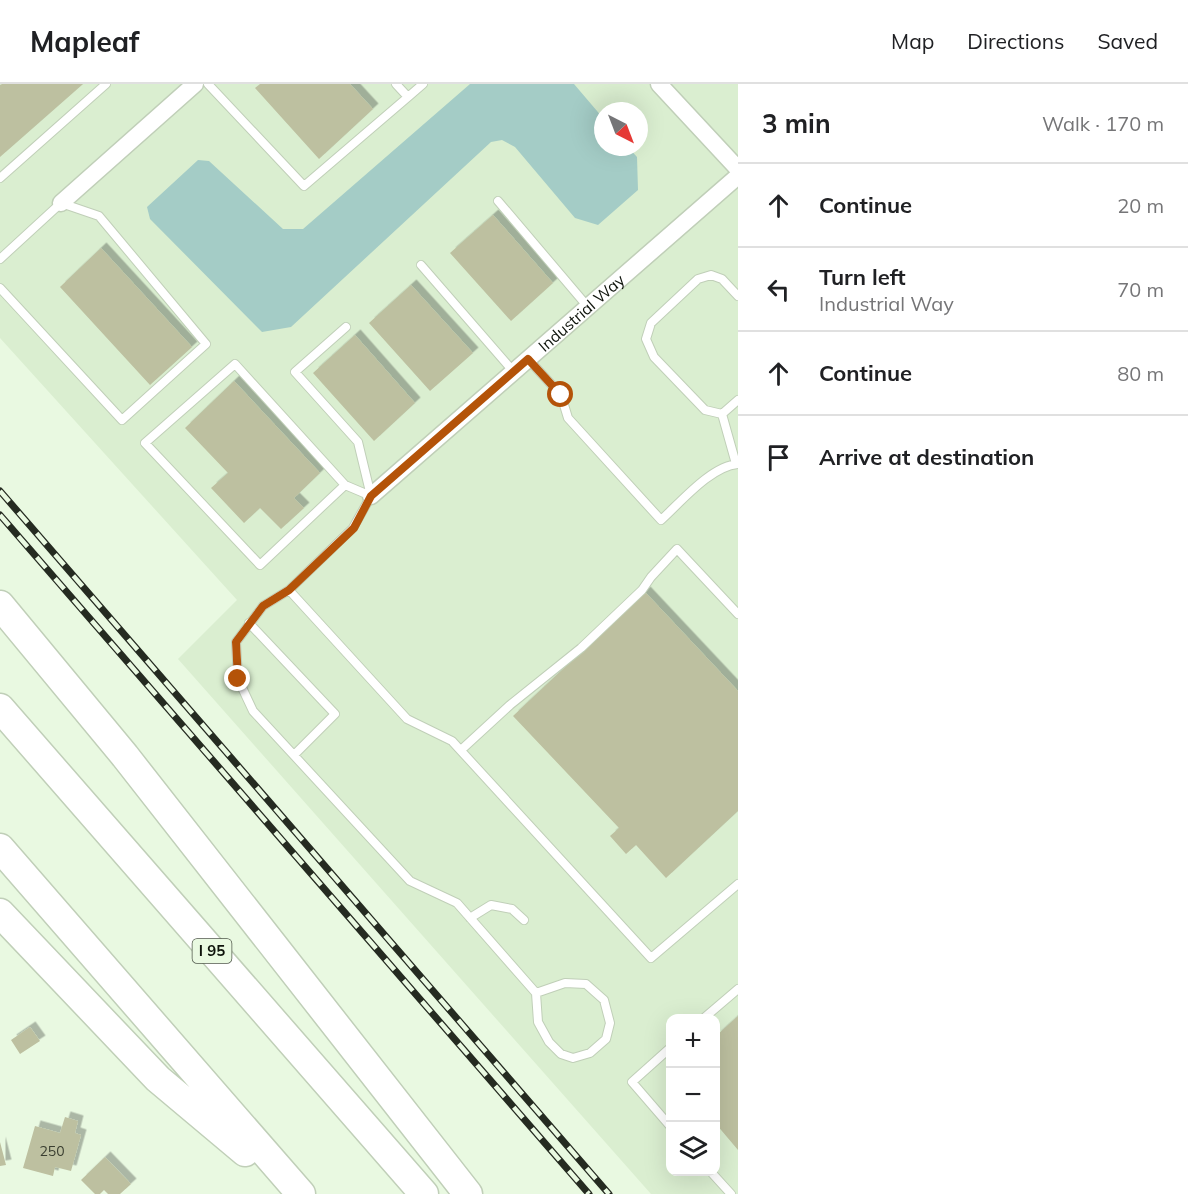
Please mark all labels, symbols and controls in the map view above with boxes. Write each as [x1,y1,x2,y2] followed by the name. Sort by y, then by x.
[30,24,139,59] text: Mapleaf
[891,28,934,54] text: Map
[967,28,1064,54] text: Directions
[1097,28,1158,54] text: Saved
[594,102,648,156] north arrow
[762,107,831,140] text: 3 min
[1042,111,1164,136] text: Walk · 170 m
[762,189,795,222] icon: ahead
[819,191,912,219] text: Continue
[1117,193,1164,218] text: 20 m
[819,263,906,291] text: Turn left
[534,269,629,356] street label: Industrial Way
[762,273,795,306] icon: left
[1117,277,1164,302] text: 70 m
[819,291,954,316] text: Industrial Way
[762,357,795,390] icon: ahead
[819,359,912,387] text: Continue
[1117,361,1164,386] text: 80 m
[547,381,573,407] route start
[762,441,795,474] icon: arrive
[819,443,1034,471] text: Arrive at destination
[224,665,250,691] route end
[192,939,232,963] road number: I 95
[666,1014,720,1176] map controls
[666,1014,720,1068] button: +
[666,1068,720,1122] button: −
[666,1122,720,1176] button: layers
[39,1142,65,1160] house number: 250

